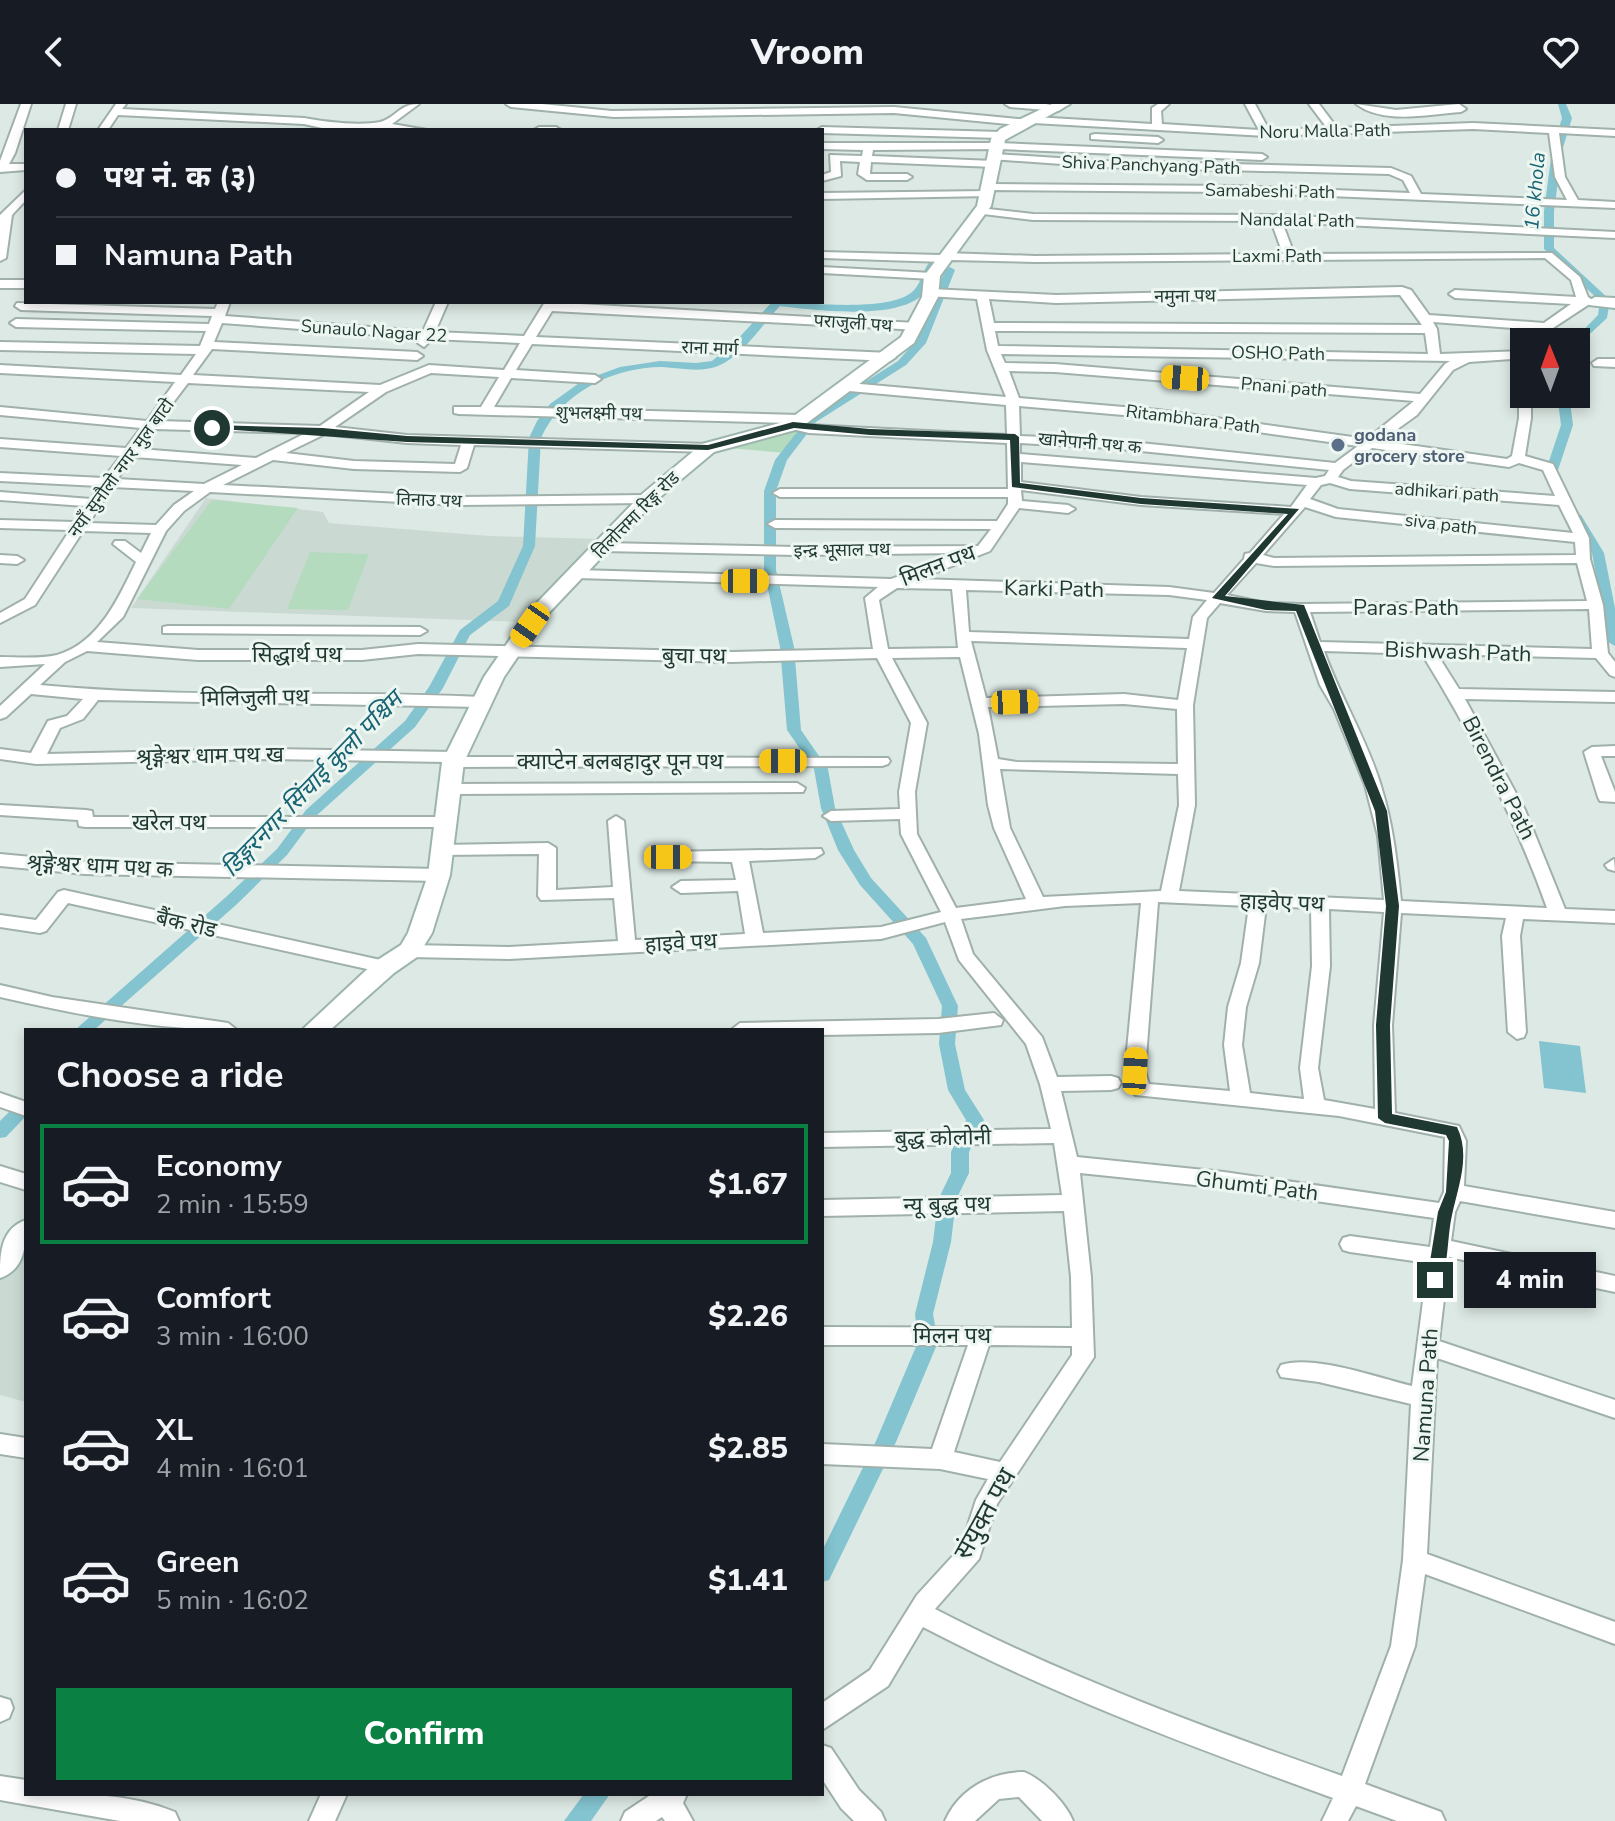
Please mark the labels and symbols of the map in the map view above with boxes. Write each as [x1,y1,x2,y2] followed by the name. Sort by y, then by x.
[1259,118,1391,144] street label: Noru Malla Path
[1061,150,1241,180] street label: Shiva Panchyang Path
[1518,151,1552,231] water label: 16 khola
[1205,178,1335,204] street label: Samabeshi Path
[1239,207,1355,233] street label: Nandalal Path
[1232,244,1322,268] street label: Laxmi Path
[1154,283,1217,309] street label: नमुना पथ
[813,308,894,338] street label: पराजुली पथ
[300,314,448,348] street label: Sunaulo Nagar 22
[1510,328,1590,408] north arrow
[681,335,740,361] street label: राना मार्ग
[1231,340,1325,366] street label: OSHO Path
[1160,364,1210,392] car
[1240,371,1328,403] street label: Pnani path
[62,393,180,542] street label: नयाँ सुनौलो नगर मुल बाटो
[1124,399,1262,439] street label: Ritambhara Path
[555,400,643,426] street label: शुभलक्ष्मी पथ
[194,410,230,446] route start
[1354,423,1465,468] place label: godana grocery store
[1037,427,1144,460] street label: खानेपानी पथ क
[1329,436,1347,454] marker: godana grocery store
[587,466,685,564] street label: तिलोत्तमा रिङ्ग रोड
[1394,476,1500,508] street label: adhikari path
[396,487,463,513] street label: तिनाउ पथ
[1403,508,1479,540] street label: siva path
[793,537,891,563] street label: इन्द्र भूसाल पथ
[896,538,981,594] street label: मिलन पथ
[721,569,769,593] car
[1004,573,1104,605] street label: Karki Path
[1353,593,1459,623] street label: Paras Path
[506,598,554,652] car
[1384,634,1532,670] street label: Bishwash Path
[252,640,343,670] street label: सिद्धार्थ पथ
[662,640,727,672] street label: बुचा पथ
[215,681,412,884] water label: डिङ्गरनगर सिंचाई कुलो पश्चिम
[200,682,310,714] street label: मिलिजुली पथ
[991,689,1039,715] car
[1455,711,1543,845] street label: Birendra Path
[136,740,285,772] street label: श्रृङ्गेश्वर धाम पथ ख
[517,747,724,777] street label: क्याप्टेन बलबहादुर पून पथ
[759,749,807,773] car
[132,808,207,838] street label: खरेल पथ
[644,845,692,869] car
[26,847,175,885] street label: श्रृङ्गेश्वर धाम पथ क
[1239,887,1326,920] street label: हाइवेए पथ
[153,902,220,946] street label: बैंक रोड
[644,926,719,960] street label: हाइवे पथ
[1122,1046,1148,1096] car
[894,1122,992,1154] street label: बुद्ध कोलोनी
[1194,1164,1320,1208] street label: Ghumti Path
[903,1189,992,1221] street label: न्यू बुद्ध पथ
[1463,1252,1595,1308] callout: 4 min
[1417,1262,1453,1298] route end
[913,1321,992,1351] street label: मिलन पथ
[1406,1327,1446,1463] street label: Namuna Path
[946,1462,1025,1566] street label: संयुक्त पथ

